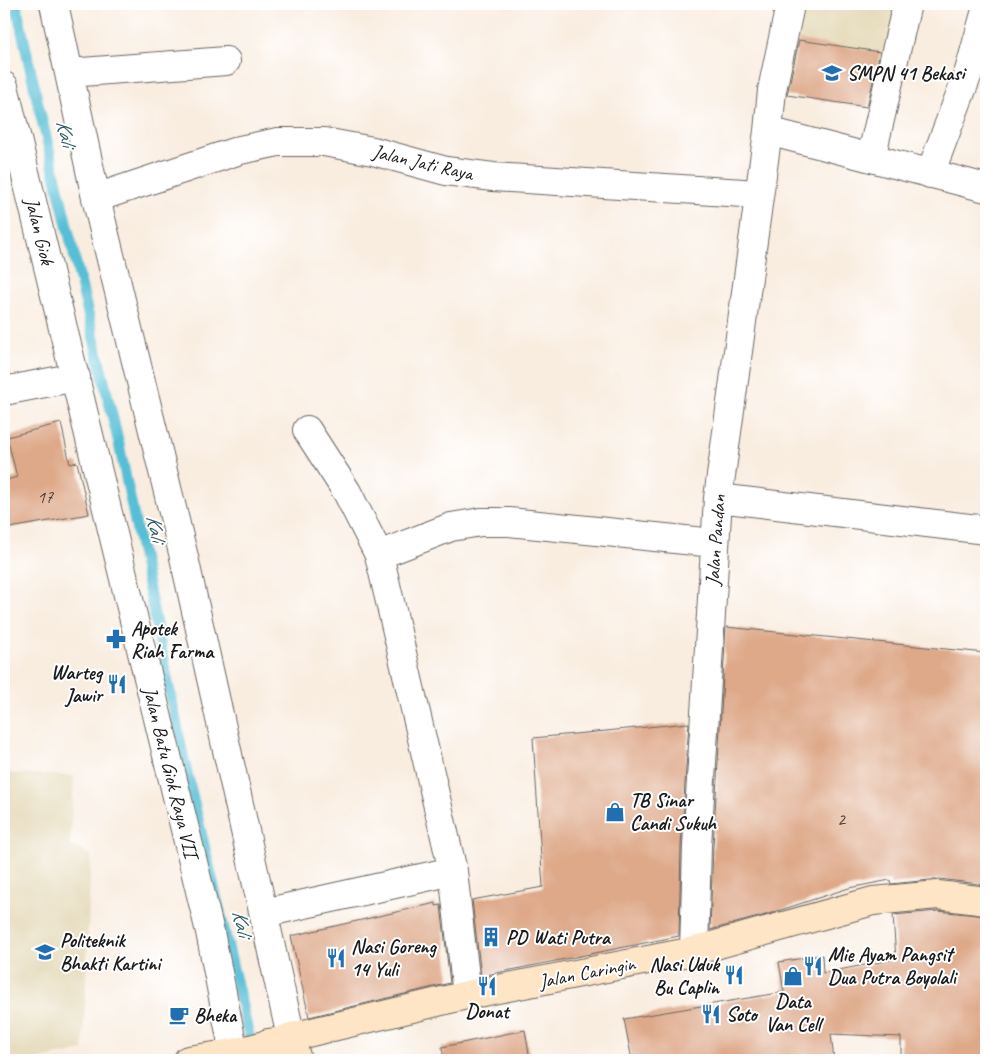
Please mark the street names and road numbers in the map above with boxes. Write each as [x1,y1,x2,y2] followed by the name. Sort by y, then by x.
[369,139,477,187] street label: Jalan Jati Raya
[19,194,60,269] street label: Jalan Giok
[700,493,731,587] street label: Jalan Pandan
[137,683,205,864] street label: Jalan Batu Giok Raya VII
[536,951,638,994] street label: Jalan Caringin

